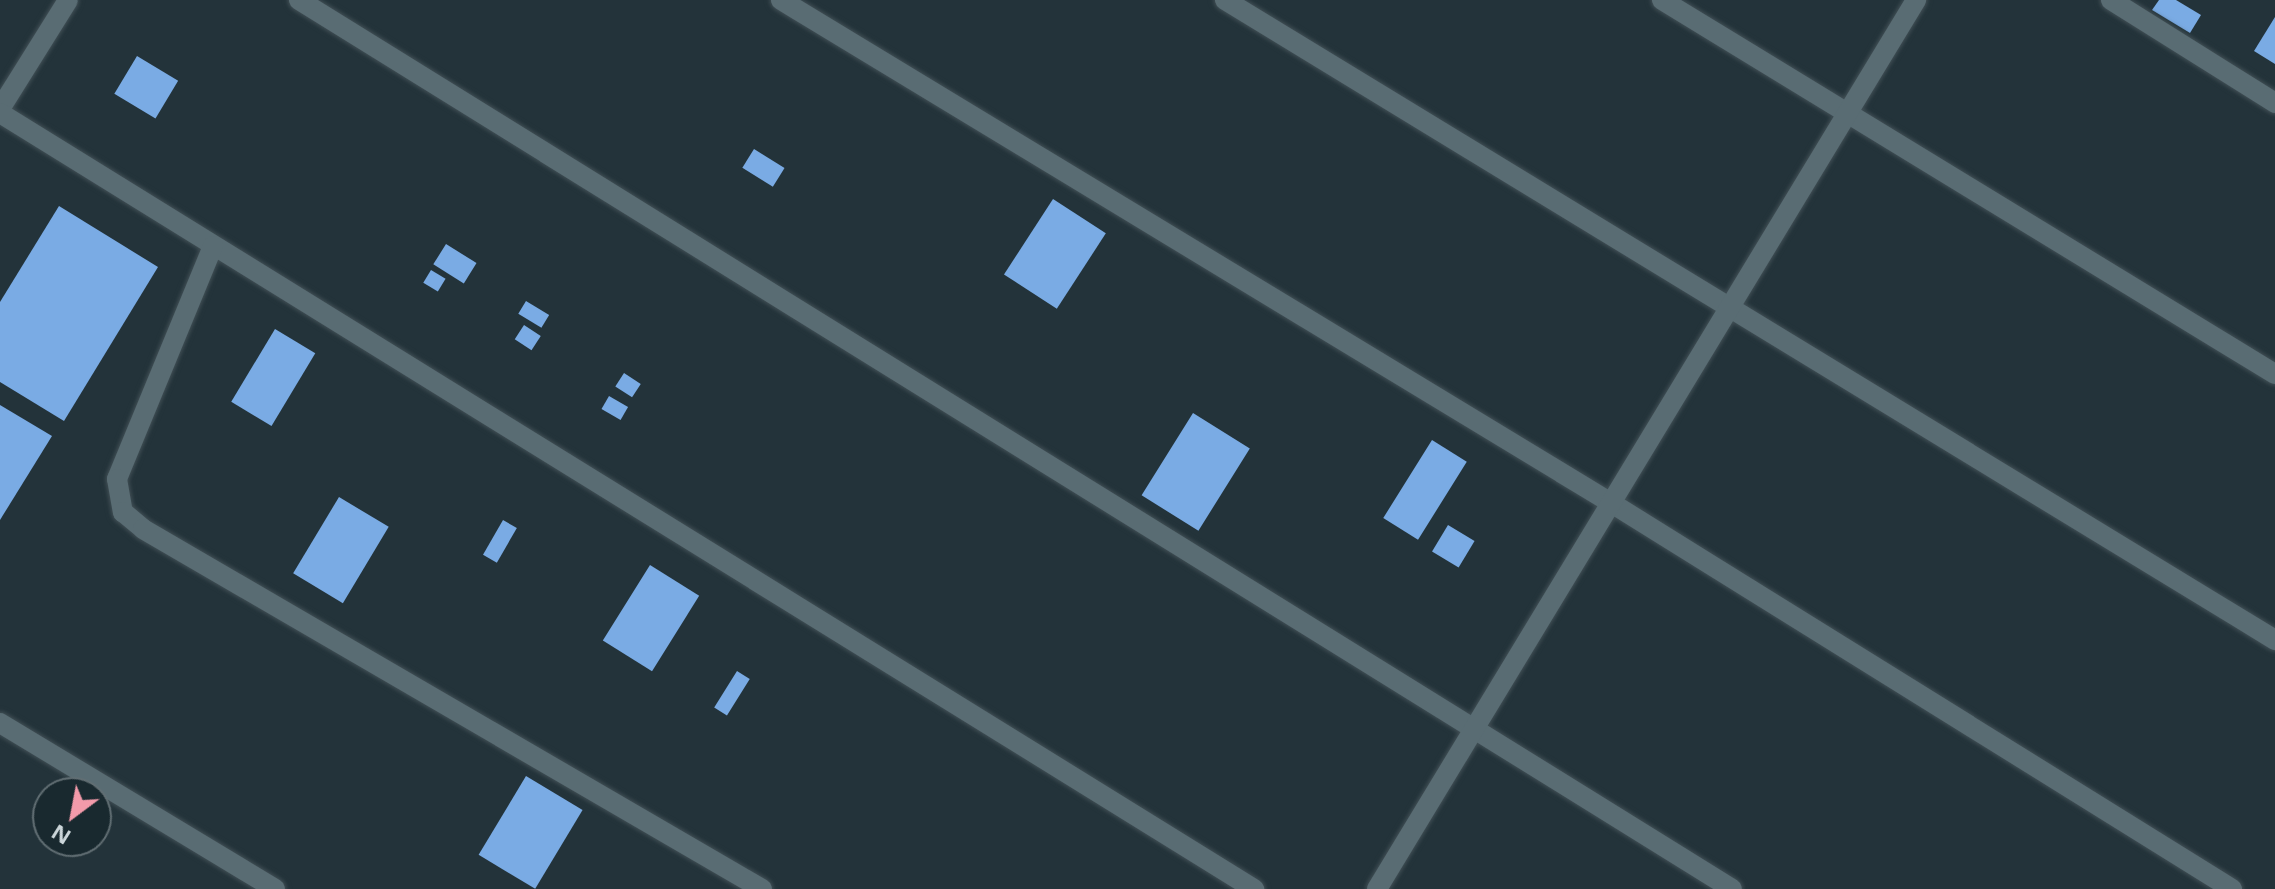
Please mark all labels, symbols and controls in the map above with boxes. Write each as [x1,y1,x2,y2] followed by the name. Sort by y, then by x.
[32,777,112,857] north arrow
[45,818,76,853] text: N

